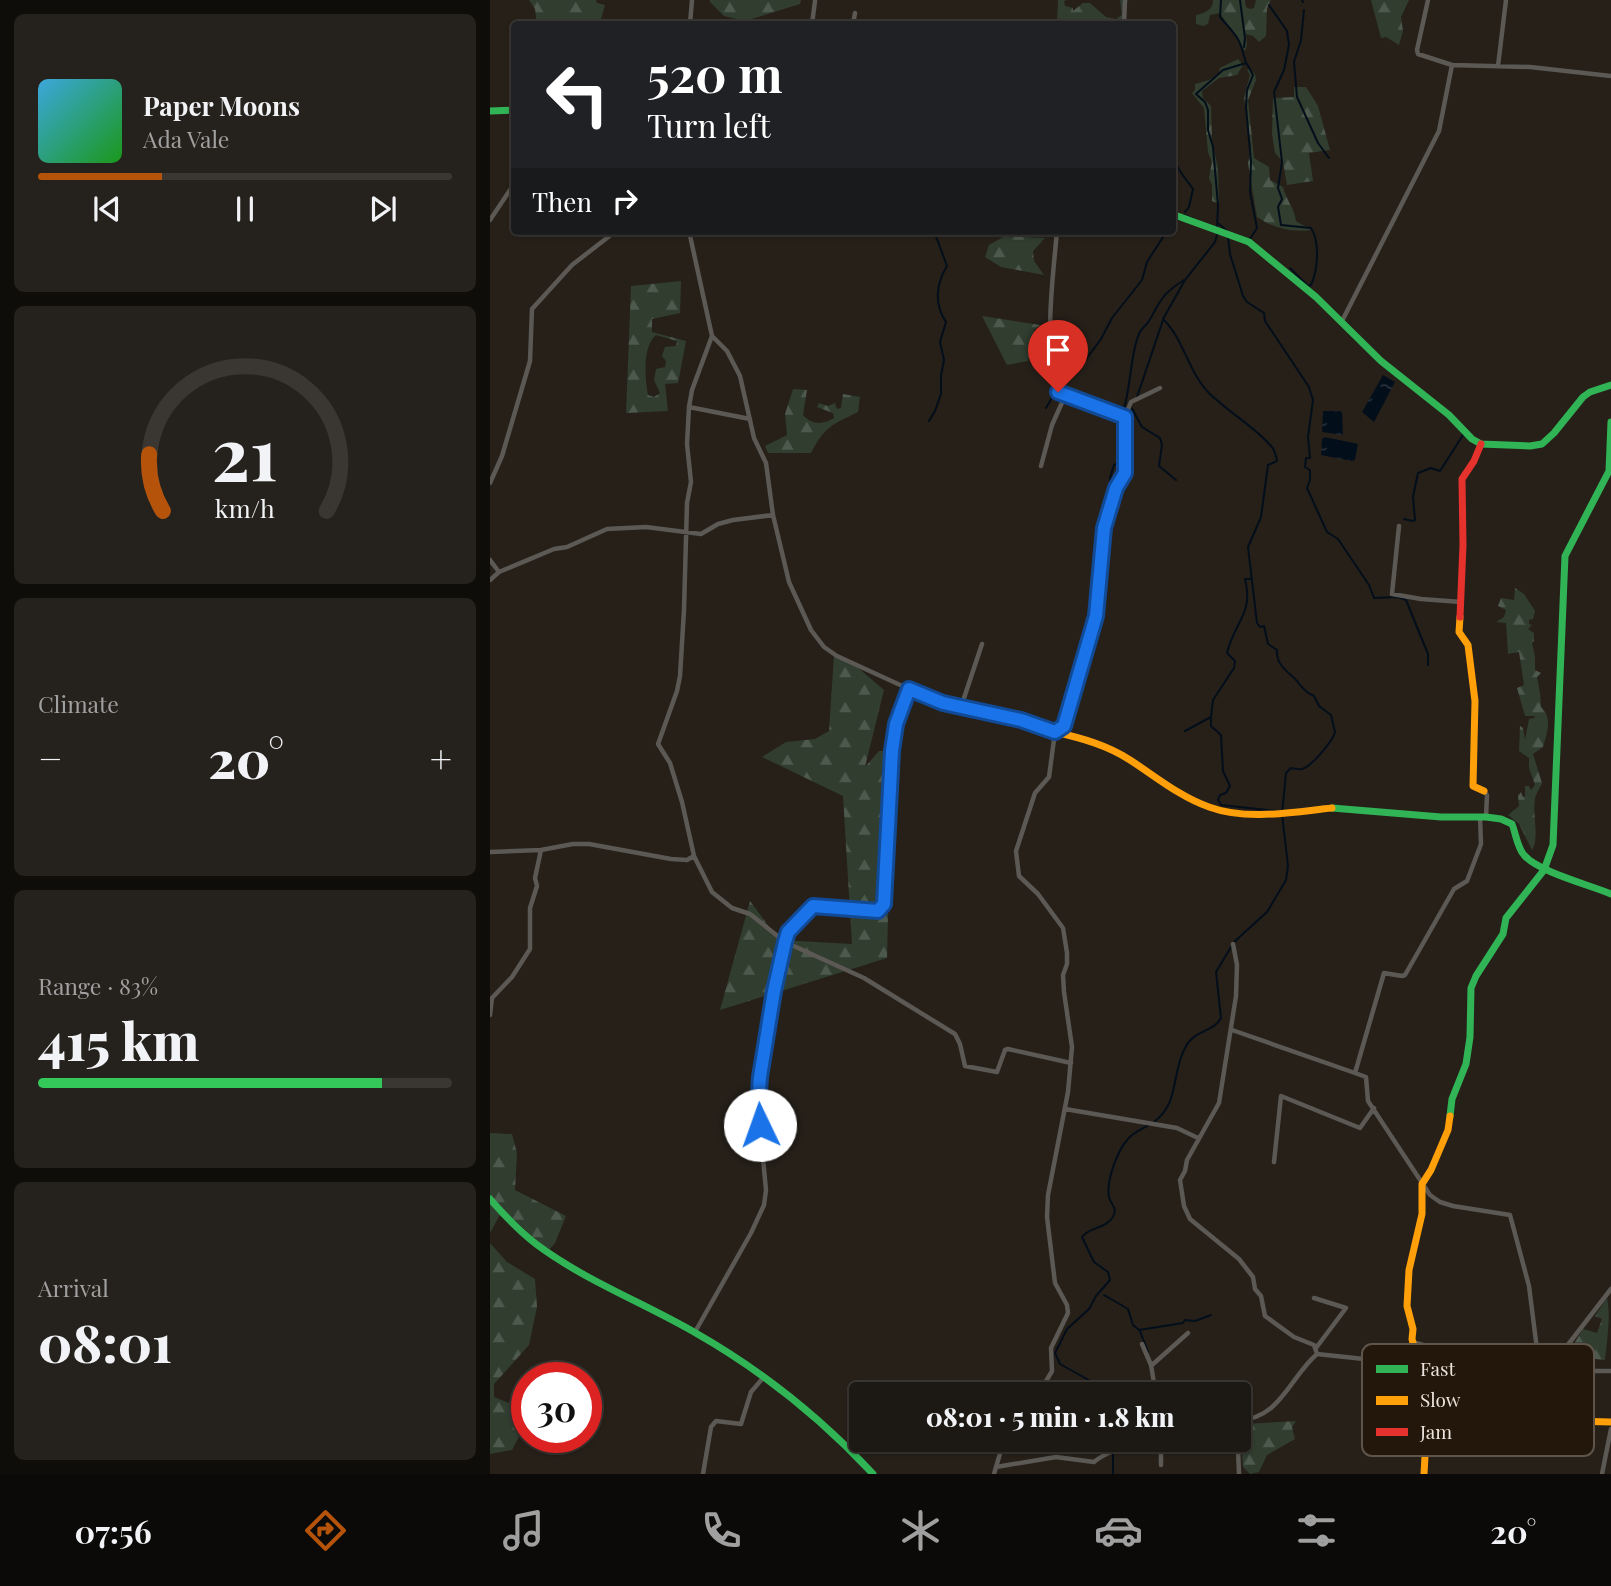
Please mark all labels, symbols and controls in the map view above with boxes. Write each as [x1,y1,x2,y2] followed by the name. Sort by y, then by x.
[647,40,783,105] text: 520 m
[532,49,623,140] icon: left
[143,88,300,123] text: Paper Moons
[647,103,771,146] text: Turn left
[143,123,230,154] text: Ada Vale
[606,182,644,220] icon: right
[532,184,592,219] text: Then
[88,190,126,228] icon: previous
[226,190,264,228] icon: pause
[364,190,402,228] icon: next
[1028,320,1088,392] pin
[1039,331,1077,369] icon: arrive
[212,402,278,499] text: 21
[215,491,275,524] text: km/h
[38,688,119,719] text: Climate
[208,723,284,792] text: 20°
[38,732,63,783] text: −
[430,732,452,783] text: +
[38,970,158,1001] text: Range · 83%
[38,1005,199,1074] text: 415 km
[723,1088,797,1162] position arrow
[38,1272,109,1303] text: Arrival
[38,1307,172,1376] text: 08:01
[1362,1344,1594,1456] legend
[1420,1355,1456,1381] text: Fast
[511,1362,602,1453] speed limit sign: 30
[1420,1386,1461,1412] text: Slow
[926,1399,1174,1434] text: 08:01 · 5 min · 1.8 km
[1419,1418,1452,1444] text: Jam
[301,1506,350,1555] icon: directions
[499,1506,548,1555] icon: music
[697,1506,746,1555] icon: phone
[896,1506,945,1555] icon: climate
[1094,1506,1143,1555] icon: car
[1292,1506,1341,1555] icon: filters
[75,1509,152,1552] text: 07:56
[1490,1509,1536,1552] text: 20°

